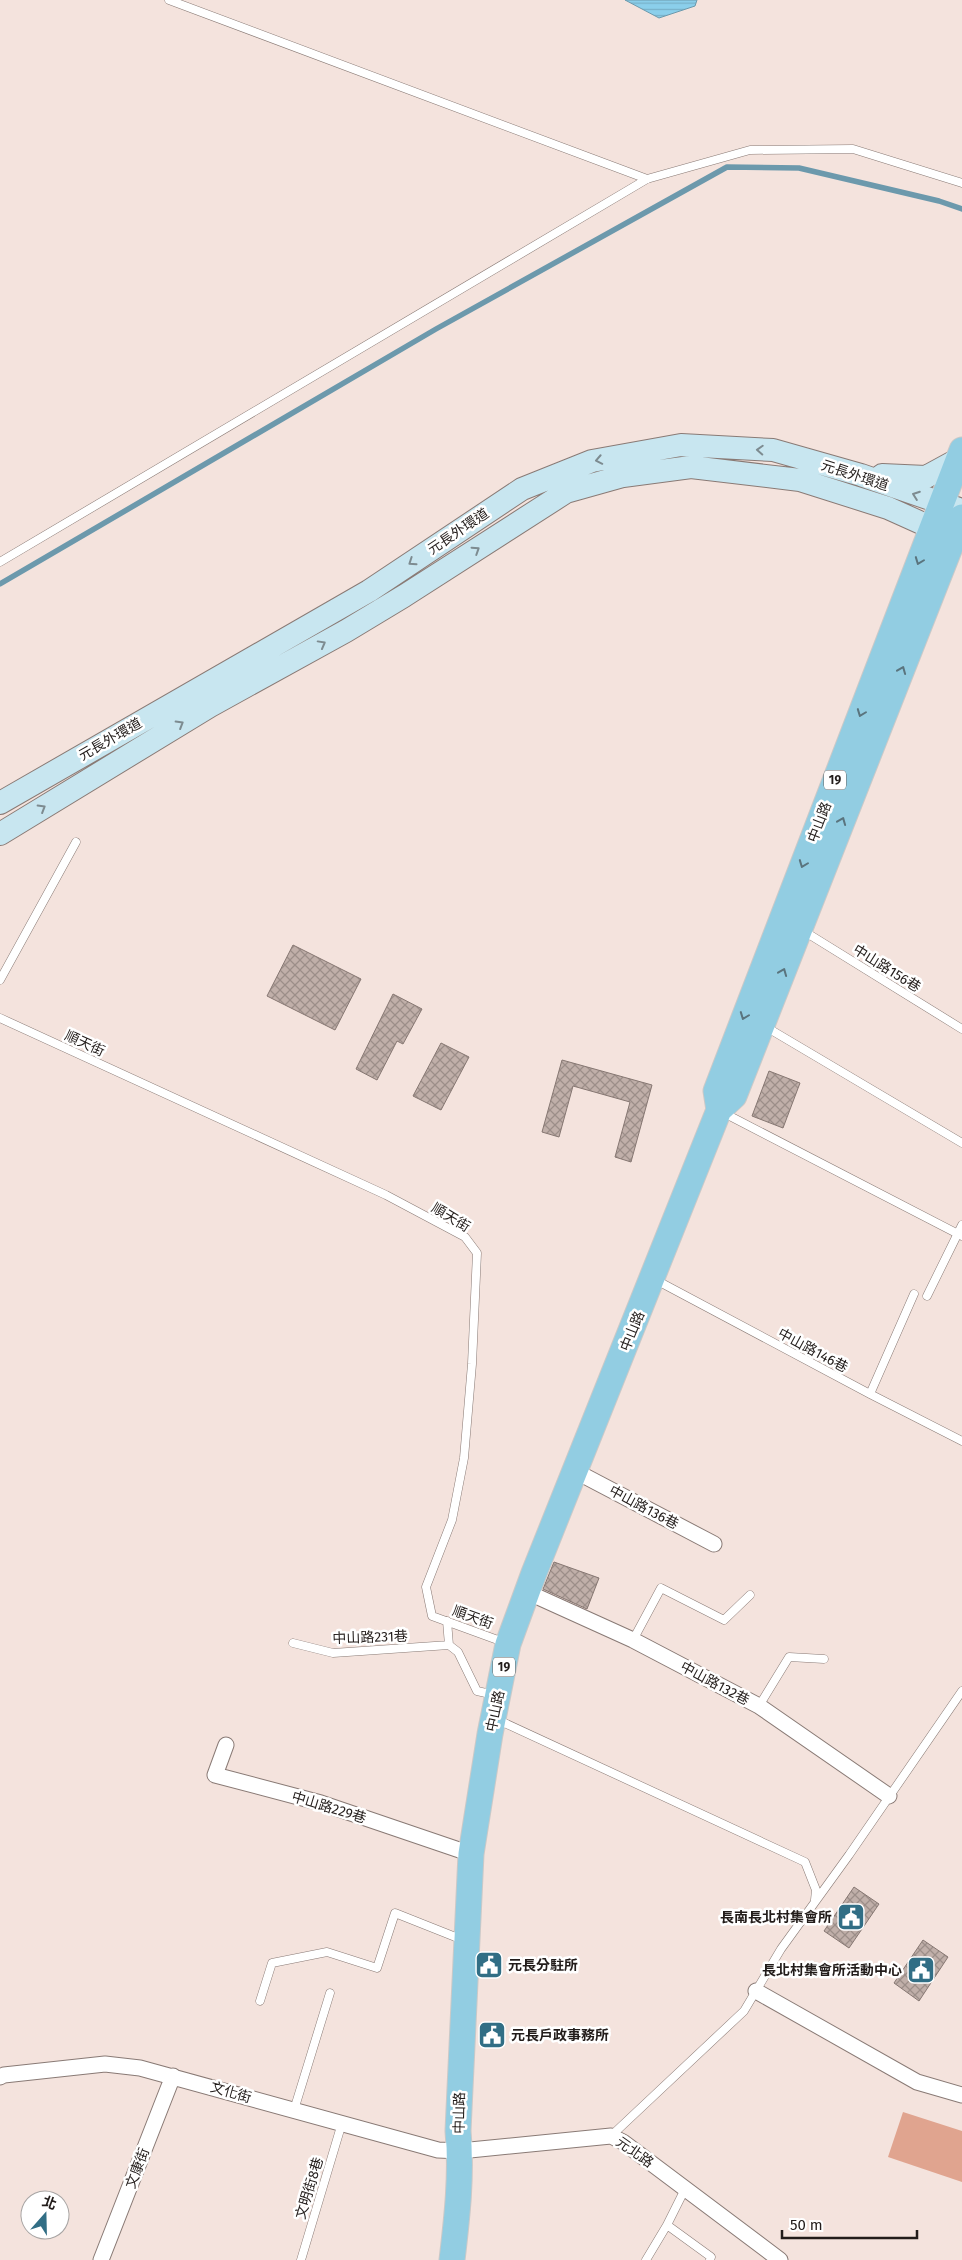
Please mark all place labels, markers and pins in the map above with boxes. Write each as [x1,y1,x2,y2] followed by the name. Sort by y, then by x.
[836,1902,866,1932] public building icon: 長南長北村集會所
[720,1909,832,1926] place label: 長南長北村集會所
[474,1950,504,1980] public building icon: 元長分駐所
[906,1955,936,1985] public building icon: 長北村集會所活動中心
[508,1957,578,1974] place label: 元長分駐所
[762,1962,902,1979] place label: 長北村集會所活動中心
[477,2020,507,2050] public building icon: 元長戶政事務所
[511,2027,609,2044] place label: 元長戶政事務所

